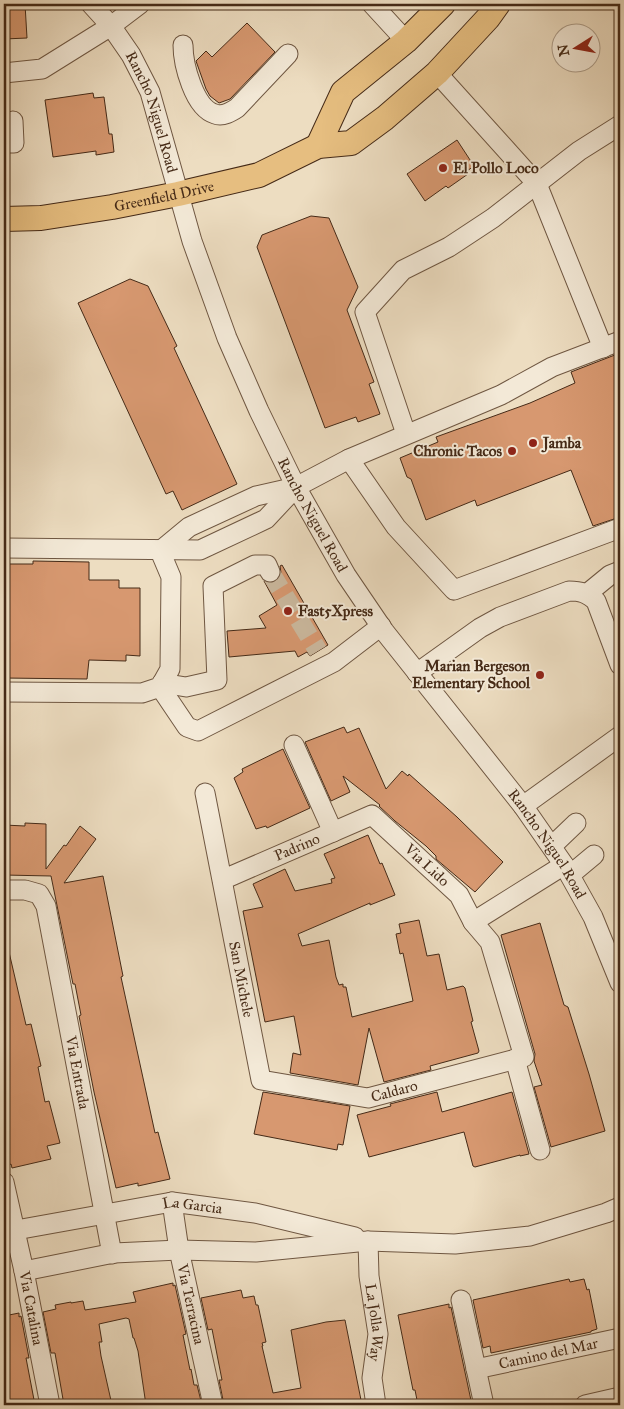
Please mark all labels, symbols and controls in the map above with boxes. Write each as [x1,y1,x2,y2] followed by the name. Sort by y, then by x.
[552,22,602,72] north arrow
[554,43,573,58] text: N
[122,48,181,175] street label: Rancho Niguel Road
[453,159,539,177] place label: El Pollo Loco
[437,162,449,174] marker: El Pollo Loco
[113,177,216,215] street label: Greenfield Drive
[541,434,582,453] place label: Jamba
[527,437,539,449] marker: Jamba
[413,442,503,460] place label: Chronic Tacos
[506,445,518,457] marker: Chronic Tacos
[274,455,352,576] street label: Rancho Niguel Road
[298,602,374,621] place label: Fast5Xpress
[282,605,294,617] marker: Fast5Xpress
[412,657,531,693] place label: Marian Bergeson Elementary School
[534,669,546,681] marker: Marian Bergeson Elementary School
[504,785,590,902] street label: Rancho Niguel Road
[272,829,323,865] street label: Padrino
[400,839,453,890] street label: Via Lido
[225,940,258,1019] street label: San Michele
[62,1034,93,1111] street label: Via Entrada
[369,1076,420,1106] street label: Caldaro
[161,1193,224,1218] street label: La Garcia
[173,1261,209,1347] street label: Via Terracina
[15,1269,47,1347] street label: Via Catalina
[361,1282,387,1363] street label: La Jolla Way
[497,1334,600,1373] street label: Camino del Mar

